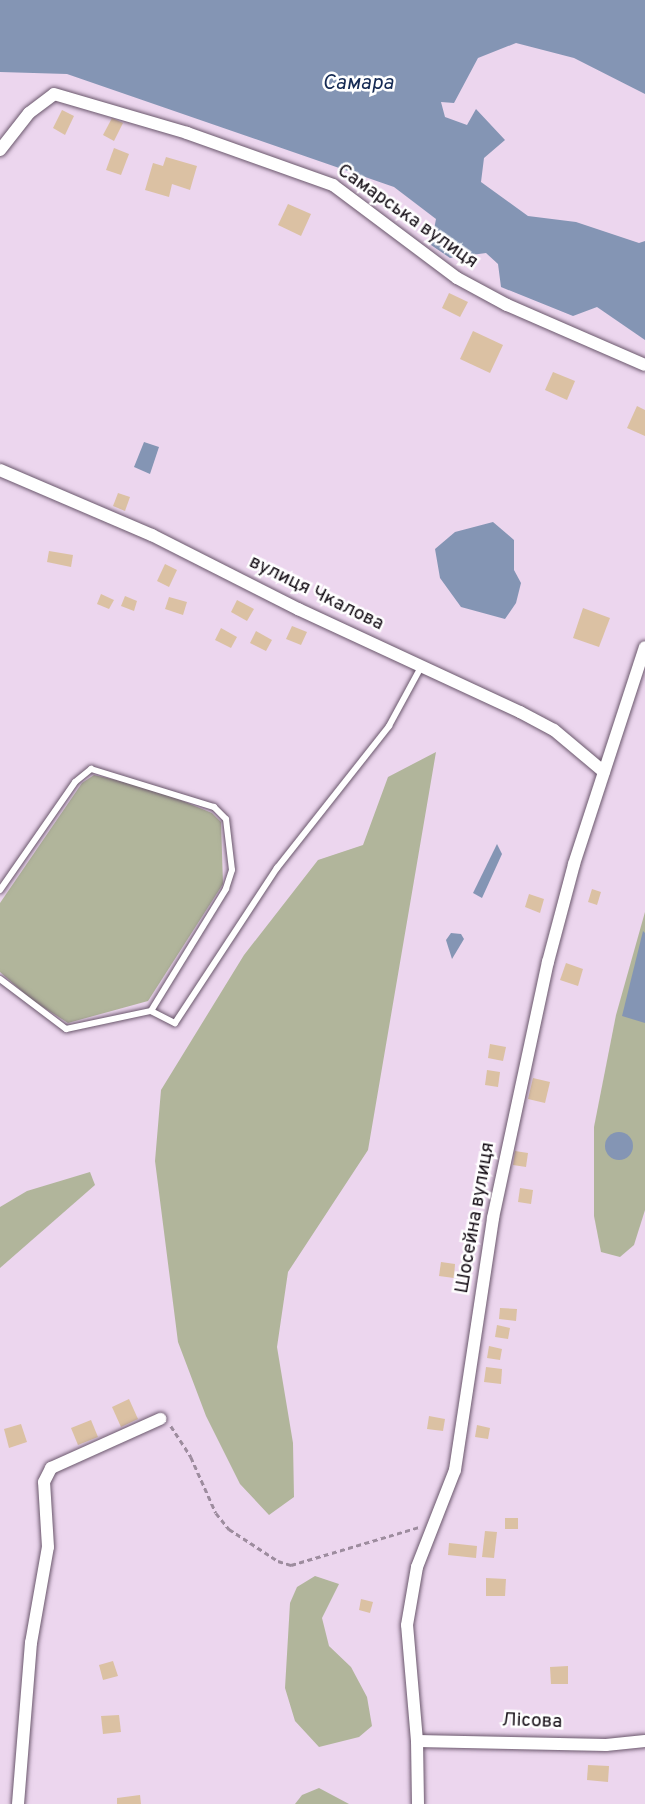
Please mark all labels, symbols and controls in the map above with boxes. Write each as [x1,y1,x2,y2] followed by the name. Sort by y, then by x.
[322,71,394,97] water label: Самара
[332,160,482,274] street label: Самарська вулиця
[245,552,387,636] street label: вулиця Чкалова
[451,1141,501,1295] street label: Шосейна вулиця
[501,1710,563,1734] street label: Лісова

